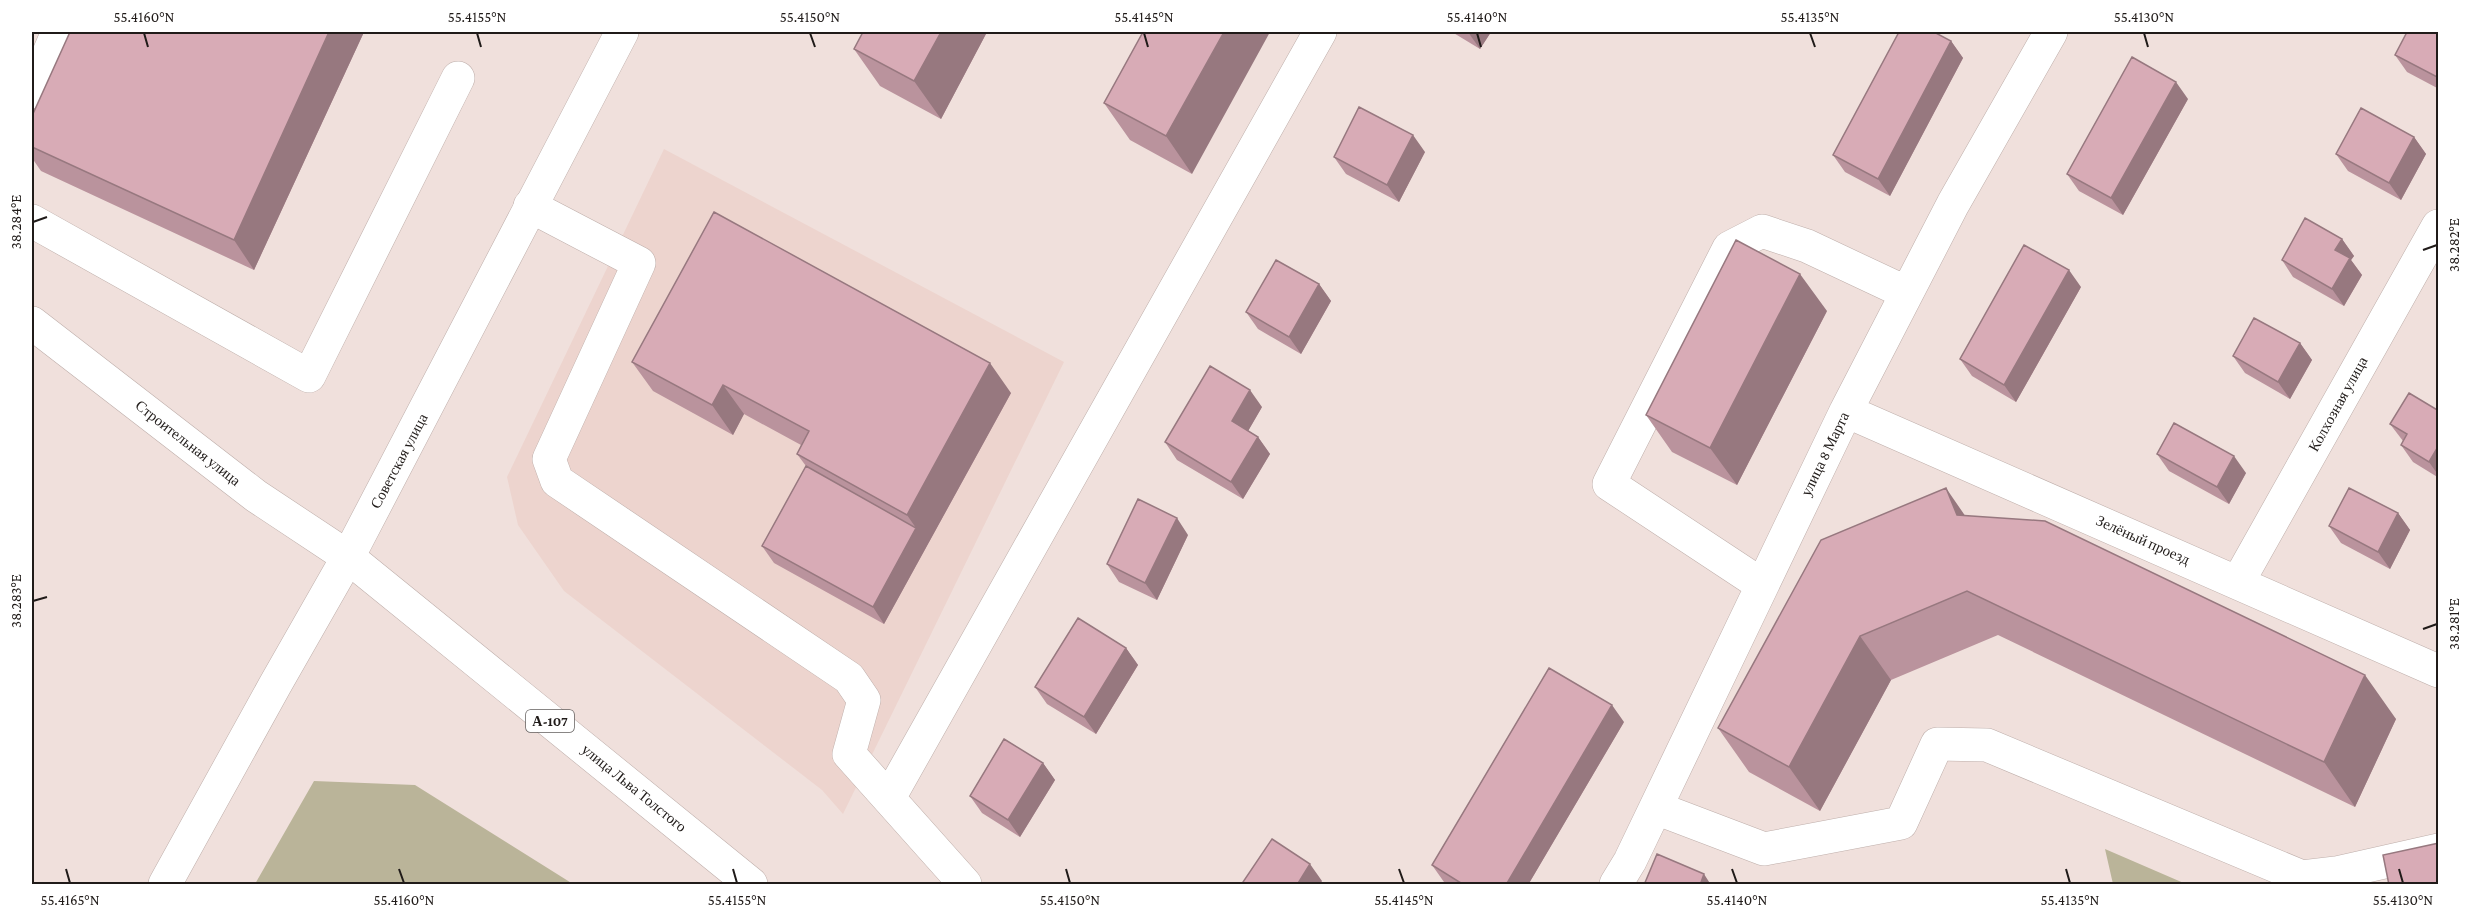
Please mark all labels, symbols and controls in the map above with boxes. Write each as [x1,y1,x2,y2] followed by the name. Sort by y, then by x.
[114,9,175,25] text: 55.4160°N
[448,9,506,25] text: 55.4155°N
[780,9,840,25] text: 55.4150°N
[1114,9,1174,25] text: 55.4145°N
[1447,9,1508,25] text: 55.4140°N
[1781,9,1840,25] text: 55.4135°N
[2114,9,2174,25] text: 55.4130°N
[8,195,24,249] text: 38.284°E
[2446,218,2462,272] text: 38.282°E
[2305,354,2371,454] street label: Колхозная улица
[132,397,244,489] street label: Строительная улица
[1798,409,1852,499] street label: улица 8 Марта
[367,411,431,511] street label: Советская улица
[2094,512,2193,568] street label: Зелёный проезд
[8,574,24,628] text: 38.283°E
[2446,598,2462,650] text: 38.281°E
[526,710,574,732] road number: А-107
[579,741,689,835] street label: улица Льва Толстого
[40,892,100,908] text: 55.4165°N
[374,892,435,908] text: 55.4160°N
[708,892,766,908] text: 55.4155°N
[1040,892,1100,908] text: 55.4150°N
[1374,892,1434,908] text: 55.4145°N
[1707,892,1768,908] text: 55.4140°N
[2041,892,2100,908] text: 55.4135°N
[2373,892,2433,908] text: 55.4130°N

